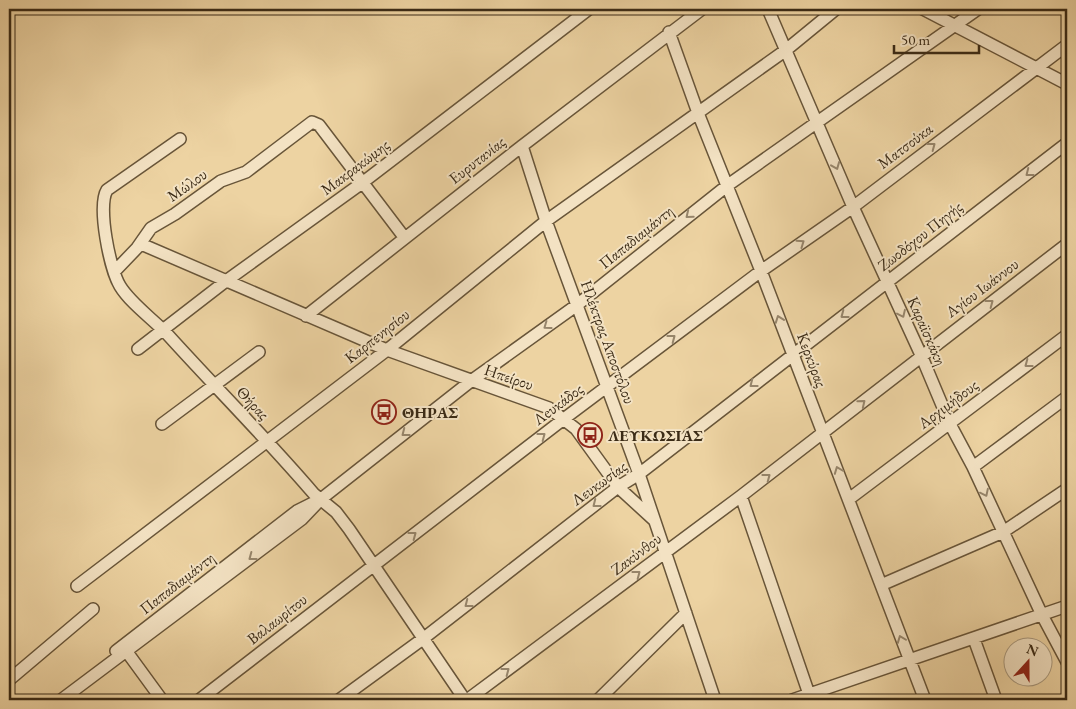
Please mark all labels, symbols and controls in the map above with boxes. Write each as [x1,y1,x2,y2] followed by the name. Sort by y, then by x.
[894,22,978,54] scale bar
[901,30,930,49] text: 50 m
[873,118,937,174] street label: Ματσούκα
[444,131,510,189] street label: Ευρυτανίας
[316,134,394,200] street label: Μακρακώμης
[926,144,935,152] one-way arrow
[830,161,840,169] one-way arrow
[163,164,211,206] street label: Μώλου
[1025,167,1035,176] one-way arrow
[873,196,967,276] street label: Ζωοδόχου Πηγής
[594,201,678,273] street label: Παπαδιαμάντη
[686,210,695,219] one-way arrow
[795,240,805,249] one-way arrow
[940,254,1023,323] street label: Αγίου Ιωάννου
[576,277,640,407] street label: Ηλέκτρας Αποστόλου
[903,293,951,369] street label: Καραϊσκάκη
[984,300,994,309] one-way arrow
[340,304,414,368] street label: Καρπενησίου
[841,309,850,317] one-way arrow
[896,309,906,318] one-way arrow
[775,315,785,323] one-way arrow
[544,320,553,329] one-way arrow
[792,330,832,391] street label: Κερκύρας
[666,336,675,344] one-way arrow
[482,359,536,395] street label: Ηπείρου
[1025,359,1034,367] one-way arrow
[913,374,983,434] street label: Αρχιμήδους
[528,378,588,430] street label: Λeυκάδος
[750,379,759,388] one-way arrow
[232,381,274,425] street label: Θήρας
[371,399,397,425] bus stop icon: ΘΗΡΑΣ
[856,400,865,408] one-way arrow
[402,402,458,423] place label: ΘΗΡΑΣ
[577,422,603,448] bus stop icon: ΛΕΥΚΩΣΙΑΣ
[607,425,703,446] place label: ΛΕΥΚΩΣΙΑΣ
[402,427,411,436] one-way arrow
[536,433,546,442] one-way arrow
[566,455,631,511] street label: Λευκωσίας
[834,466,844,475] one-way arrow
[761,474,770,482] one-way arrow
[979,488,989,497] one-way arrow
[593,498,602,506] one-way arrow
[607,528,666,580] street label: Ζακύνθου
[407,532,416,540] one-way arrow
[135,547,219,619] street label: Παπαδιαμάντη
[248,551,258,560] one-way arrow
[631,571,641,580] one-way arrow
[243,589,311,649] street label: Βαλαωρίτου
[465,598,474,606] one-way arrow
[897,635,907,643] one-way arrow
[1004,636,1054,686] north arrow
[1024,639,1042,661] text: N
[500,668,510,677] one-way arrow

